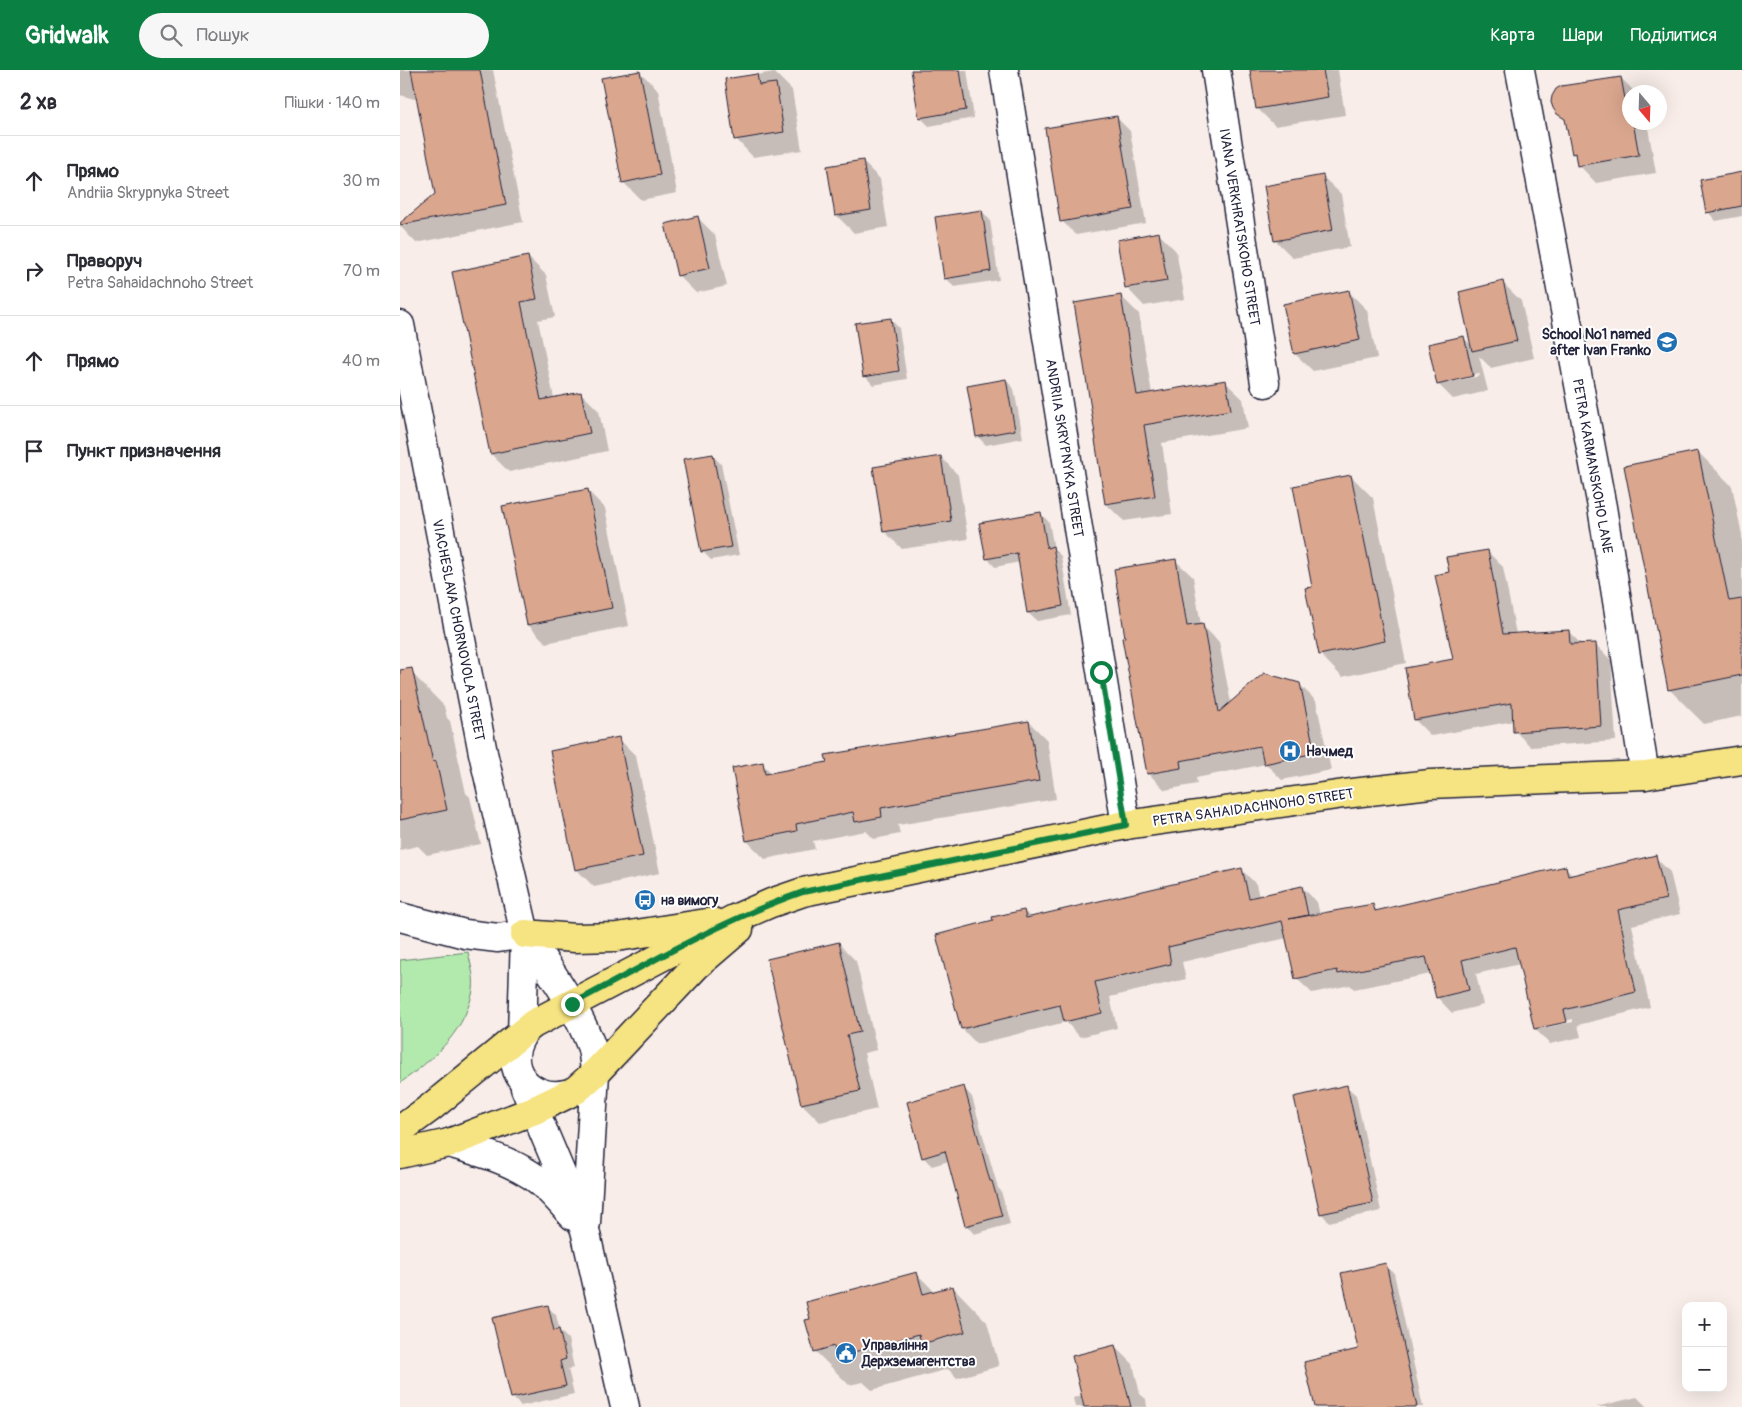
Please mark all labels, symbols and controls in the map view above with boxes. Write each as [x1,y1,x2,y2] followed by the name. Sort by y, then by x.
[139,13,489,58] search box
[25,21,109,50] text: Gridwalk
[157,21,185,49] icon: search
[197,23,250,47] text: Пошук
[1490,24,1535,47] text: Карта
[1563,24,1602,47] text: Шари
[1630,24,1717,47] text: Поділитися
[1622,85,1667,130] north arrow
[20,89,57,116] text: 2 хв
[285,93,380,113] text: Пішки · 140 m
[1216,127,1264,327] street label: IVANA VERKHRATSKOHO STREET
[67,159,119,183] text: Прямо
[20,167,48,195] icon: ahead
[342,171,380,191] text: 30 m
[67,183,229,203] text: Andriia Skrypnyka Street
[67,249,142,273] text: Праворуч
[20,257,48,285] icon: right
[343,261,380,281] text: 70 m
[67,273,253,293] text: Petra Sahaidachnoho Street
[1542,326,1651,359] place label: School №1 named after Ivan Franko
[1655,330,1679,354] school or university icon: School №1 named after Ivan Franko
[20,347,48,375] icon: ahead
[67,349,119,373] text: Прямо
[342,351,380,371] text: 40 m
[1042,358,1087,539] street label: ANDRIIA SKRYPNYKA STREET
[1569,377,1616,555] street label: PETRA KARMANSKOHO LANE
[20,437,48,465] icon: arrive
[67,439,221,463] text: Пункт призначення
[429,518,488,743] street label: VIACHESLAVA CHORNOVOLA STREET
[1090,661,1113,684] route start
[1278,739,1302,763] hospital icon: Начмед
[1306,743,1354,760] place label: Начмед
[1151,785,1355,830] street label: PETRA SAHAIDACHNOHO STREET
[633,888,657,912] bus stop icon: на вимогу
[661,892,718,909] place label: на вимогу
[561,993,584,1016] route end
[1682,1302,1727,1392] map controls
[1682,1302,1727,1347] button: +
[861,1337,976,1370] place label: Управління Держземагентства
[834,1341,858,1365] public building icon: Управління Держземагентства
[1682,1347,1727,1392] button: −

